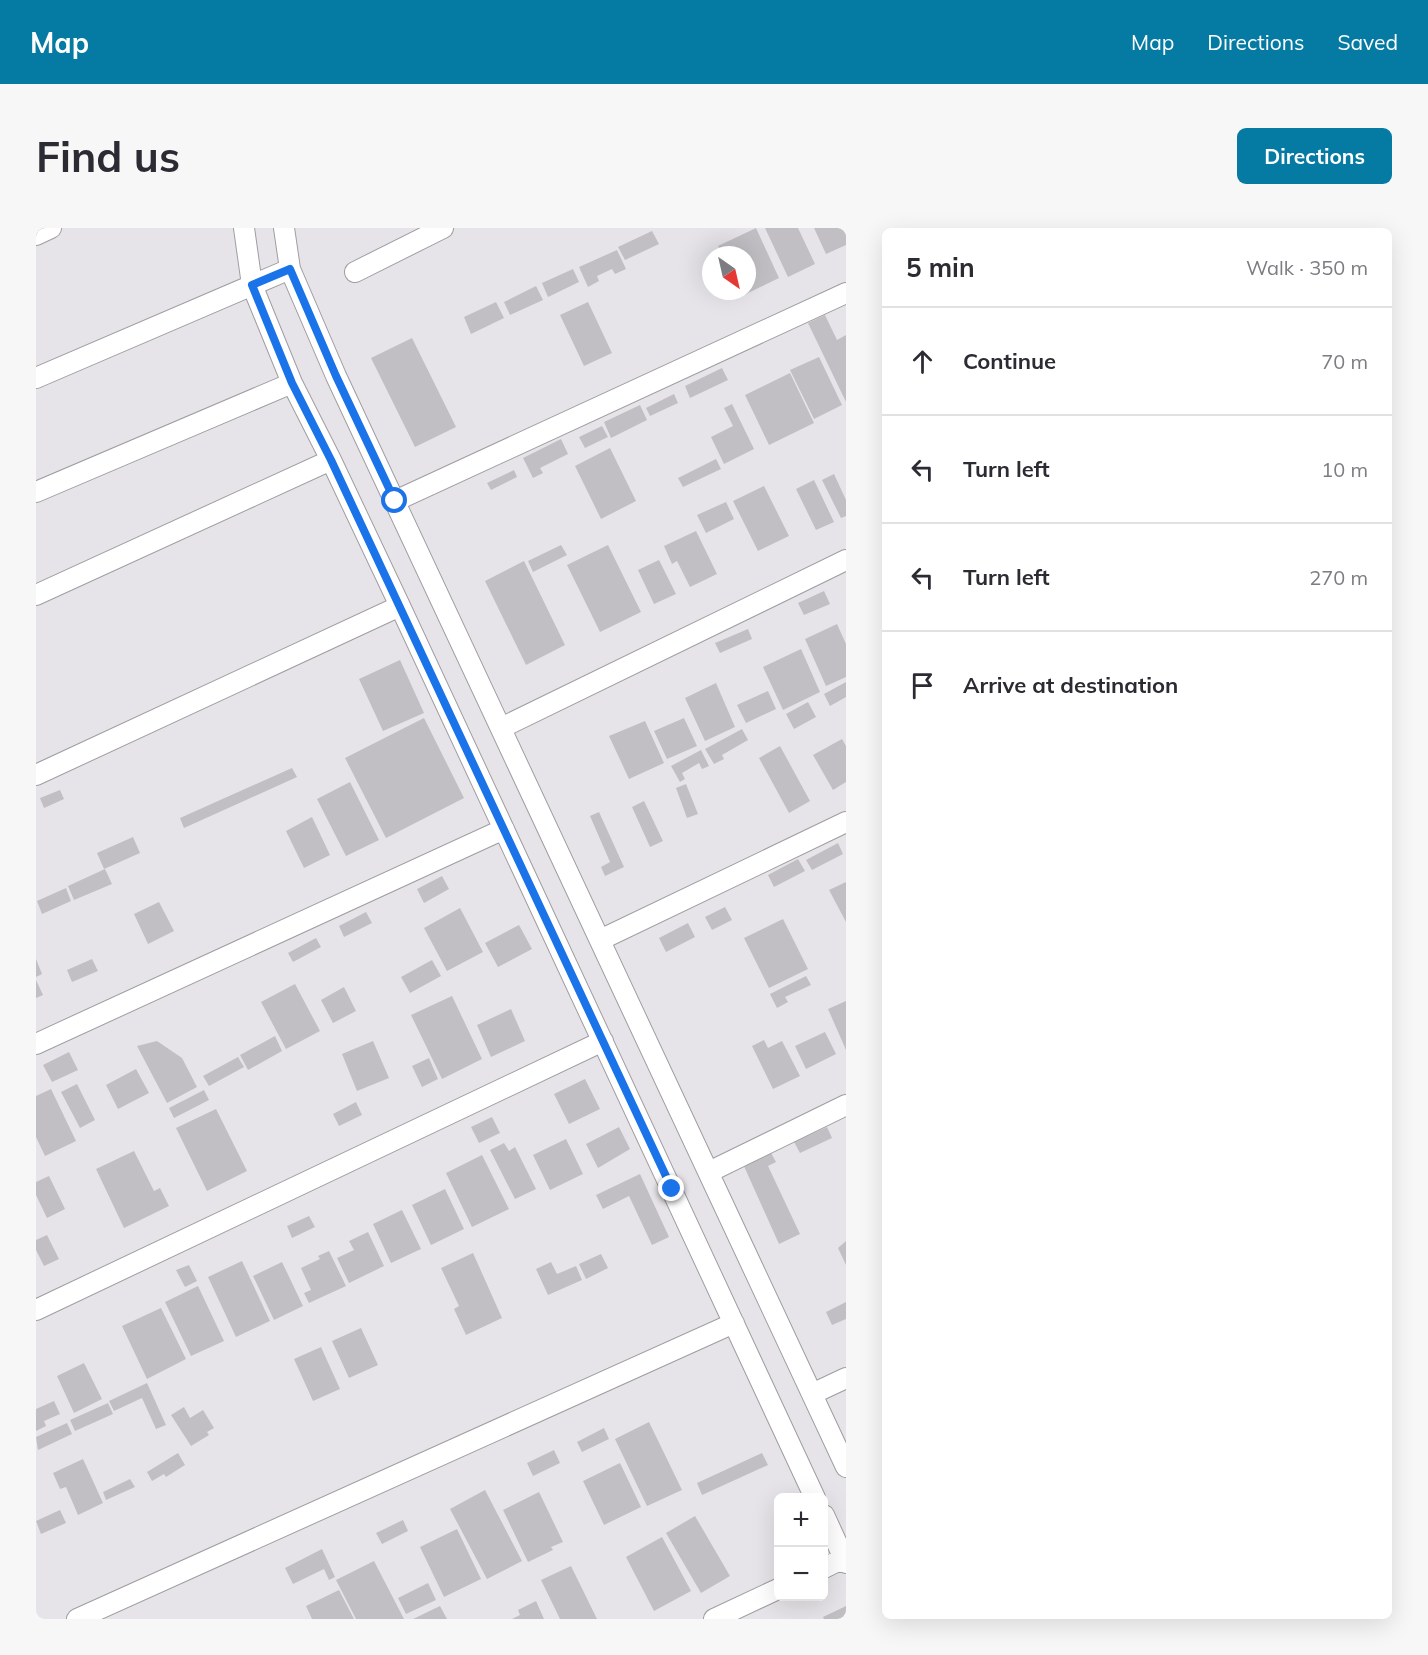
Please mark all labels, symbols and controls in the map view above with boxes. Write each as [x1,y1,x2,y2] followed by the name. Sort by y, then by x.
[30,25,89,60] text: Map
[1131,29,1174,55] text: Map
[1207,29,1304,55] text: Directions
[1337,29,1398,55] text: Saved
[1237,128,1392,184] button: Directions
[36,130,180,183] text: Find us
[702,246,756,300] north arrow
[906,251,975,284] text: 5 min
[1246,255,1368,280] text: Walk · 350 m
[906,345,939,378] icon: ahead
[963,347,1056,375] text: Continue
[1321,349,1368,374] text: 70 m
[906,453,939,486] icon: left
[963,455,1050,483] text: Turn left
[1321,457,1368,482] text: 10 m
[381,487,407,513] route start
[906,561,939,594] icon: left
[963,563,1050,591] text: Turn left
[1309,565,1368,590] text: 270 m
[906,669,939,702] icon: arrive
[963,671,1178,699] text: Arrive at destination
[658,1175,684,1201] route end
[774,1493,828,1601] map controls
[774,1493,828,1547] button: +
[774,1547,828,1601] button: −

